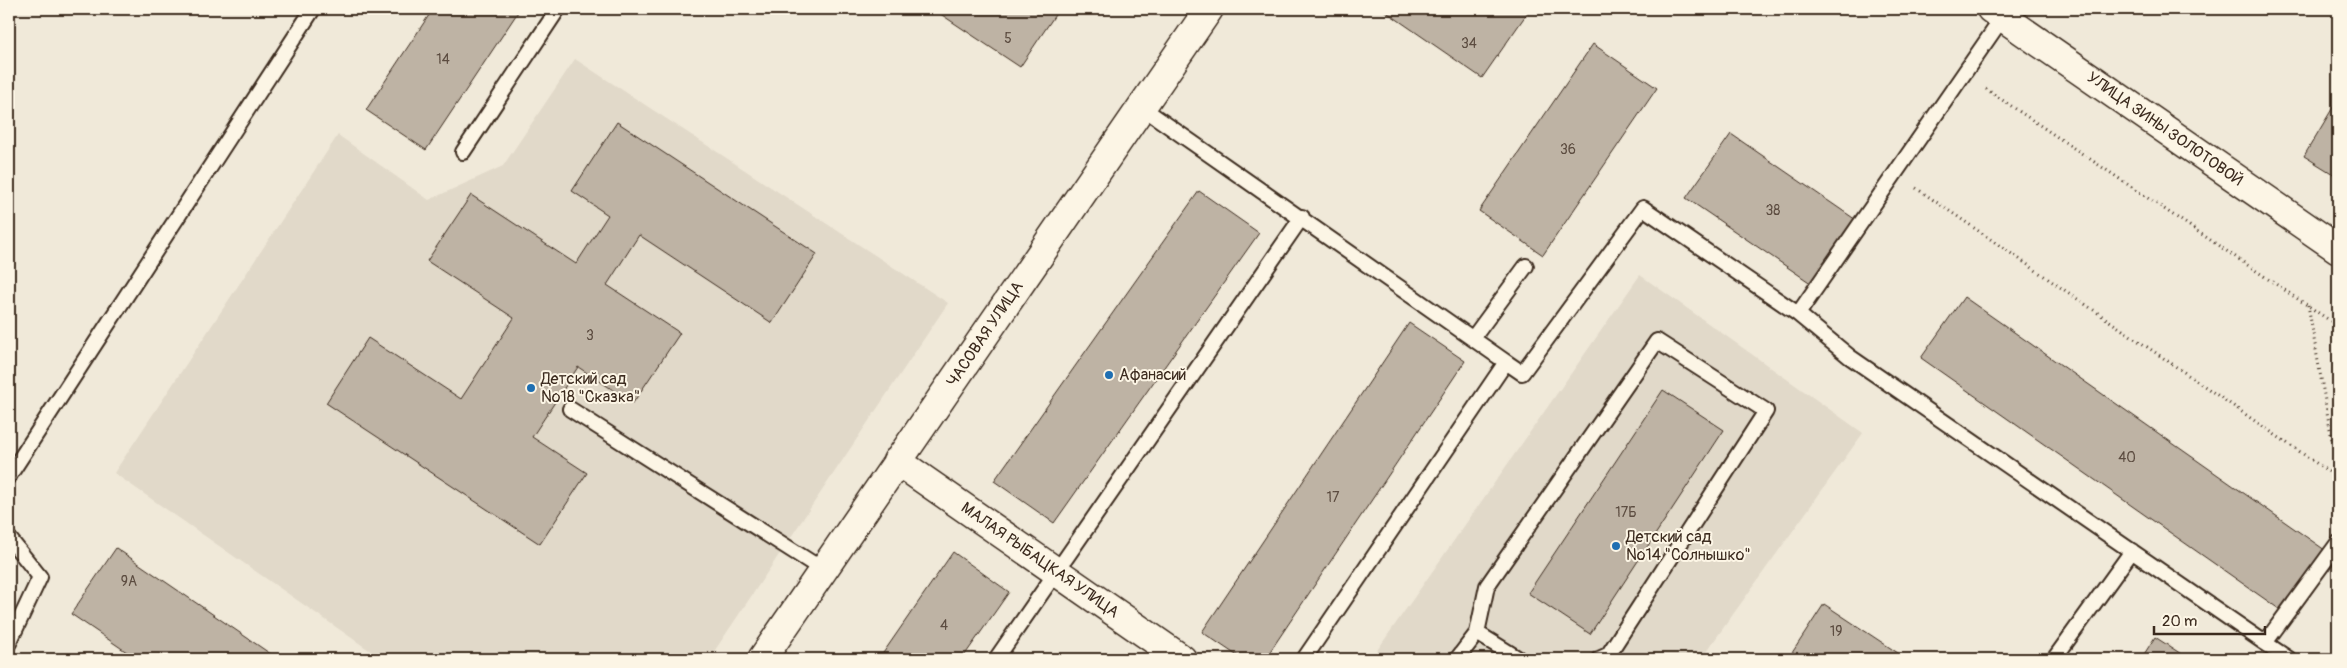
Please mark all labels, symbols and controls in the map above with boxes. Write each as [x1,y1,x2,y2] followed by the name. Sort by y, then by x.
[1004,30,1012,47] house number: 5
[1461,35,1477,52] house number: 34
[436,51,450,68] house number: 14
[2083,68,2247,191] street label: УЛИЦА ЗИНЫ ЗОЛОТОВОЙ
[1560,141,1576,158] house number: 36
[1766,202,1780,219] house number: 38
[942,278,1028,390] street label: ЧАСОВАЯ УЛИЦА
[586,327,594,344] house number: 3
[1119,365,1186,385] place label: Афанасий
[540,369,640,407] place label: Детский сад №18 "Сказка"
[1103,369,1115,381] marker: Афанасий
[525,382,537,394] marker: Детский сад №18 "Сказка"
[2118,449,2136,466] house number: 40
[1327,489,1340,506] house number: 17
[957,498,1123,622] street label: МАЛАЯ РЫБАЦКАЯ УЛИЦА
[1615,504,1637,521] house number: 17Б
[1625,527,1751,565] place label: Детский сад №14 "Солнышко"
[1610,540,1622,552] marker: Детский сад №14 "Солнышко"
[121,573,137,590] house number: 9А
[2154,603,2266,635] scale bar
[2162,612,2197,631] text: 20 m
[940,617,948,634] house number: 4
[1830,623,1842,640] house number: 19

